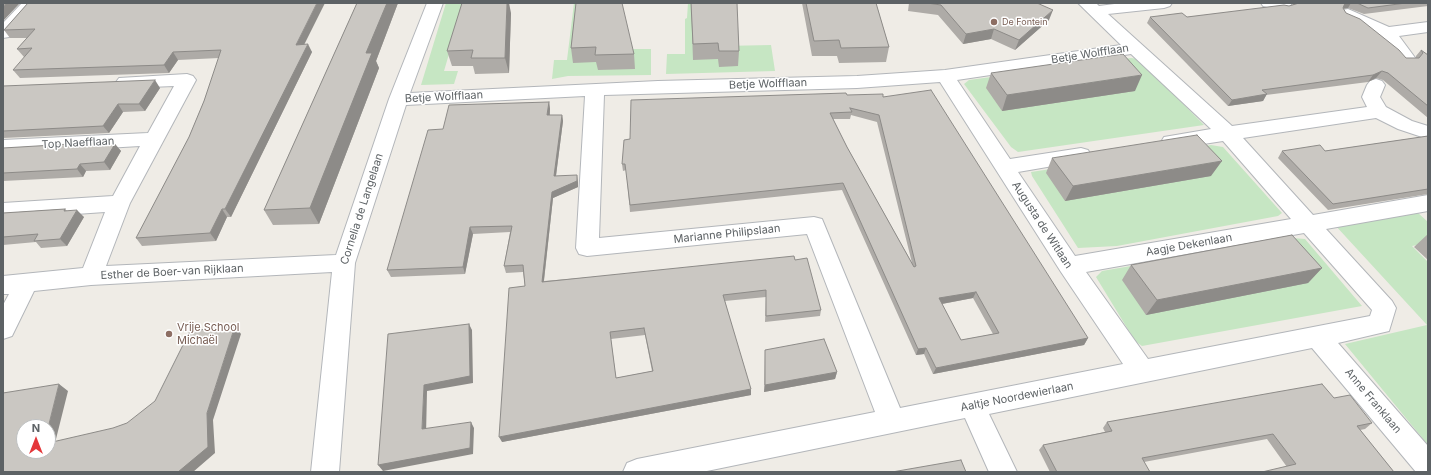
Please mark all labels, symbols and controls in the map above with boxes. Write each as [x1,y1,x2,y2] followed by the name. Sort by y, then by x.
[989,17,999,27] marker: De Fontein
[1002,17,1048,27] place label: De Fontein
[1050,41,1130,67] street label: Betje Wolfflaan
[729,76,807,92] street label: Betje Wolfflaan
[405,88,483,106] street label: Betje Wolfflaan
[41,135,115,151] street label: Top Naefflaan
[338,152,386,266] street label: Cornelia de Langelaan
[1009,179,1075,271] street label: Augusta de Witlaan
[673,222,781,246] street label: Marianne Philipslaan
[1145,231,1233,259] street label: Aagje Dekenlaan
[100,262,244,282] street label: Esther de Boer-van Rijklaan
[177,321,239,347] place label: Vrije School Michaël
[164,329,174,339] marker: Vrije School Michaël
[1342,366,1404,436] street label: Anne Franklaan
[959,380,1075,414] street label: Aaltje Noordewierlaan
[16,419,56,459] north arrow
[32,421,40,435] text: N

